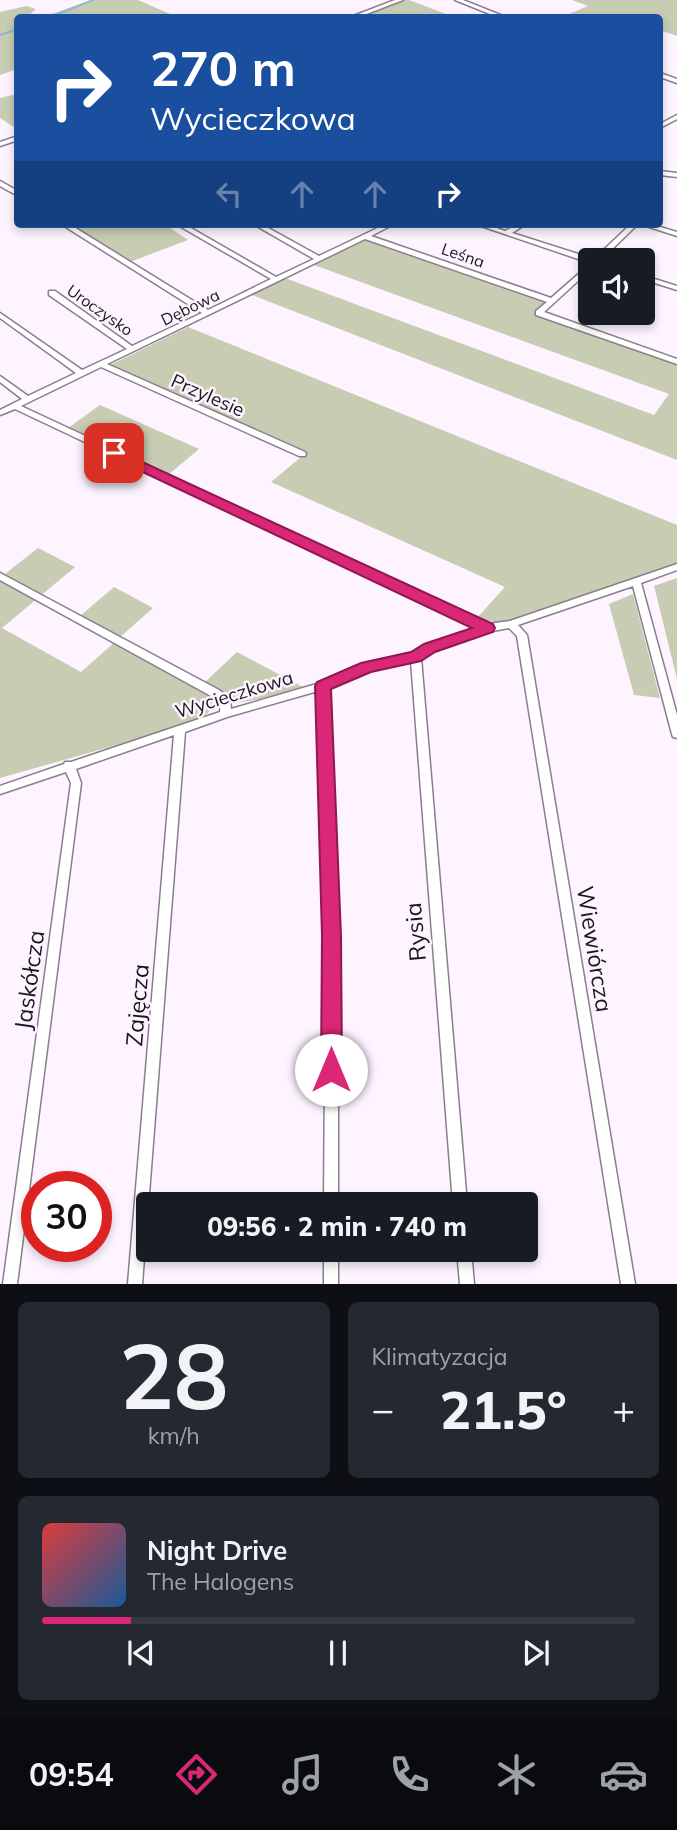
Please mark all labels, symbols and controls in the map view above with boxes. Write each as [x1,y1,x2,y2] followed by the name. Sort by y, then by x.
[150,37,296,98] text: 270 m
[35,42,126,133] icon: right
[150,98,356,138] text: Wycieczkowa
[210,175,248,213] icon: left
[283,175,321,213] icon: ahead
[356,175,394,213] icon: ahead
[429,175,467,213] icon: right
[439,238,487,272] street label: Leśna
[578,248,655,325] map controls
[578,248,655,325] button: sound
[63,280,137,340] street label: Uroczysko
[157,284,223,330] street label: Dębowa
[167,368,249,422] street label: Przylesie
[84,423,144,483] pin
[95,434,133,472] icon: arrive
[172,665,296,723] street label: Wycieczkowa
[571,884,619,1014] street label: Wiewiórcza
[398,902,432,962] street label: Rysia
[8,928,50,1032] street label: Jaskółcza
[119,963,155,1047] street label: Zajęcza
[294,1033,368,1107] position arrow
[21,1171,112,1262] speed limit sign: 30
[207,1210,467,1243] text: 09:56 · 2 min · 740 m
[119,1318,228,1432] text: 28
[372,1342,508,1371] text: Klimatyzacja
[440,1377,567,1442] text: 21.5°
[372,1385,394,1433] text: −
[612,1385,635,1433] text: +
[148,1421,200,1450] text: km/h
[147,1534,287,1567] text: Night Drive
[147,1567,294,1596] text: The Halogens
[122,1634,160,1672] icon: previous
[319,1634,357,1672] icon: pause
[517,1634,555,1672] icon: next
[172,1750,221,1799] icon: directions
[278,1750,327,1799] icon: music
[385,1750,434,1799] icon: phone
[492,1750,541,1799] icon: climate
[599,1750,648,1799] icon: car
[29,1754,114,1794] text: 09:54

